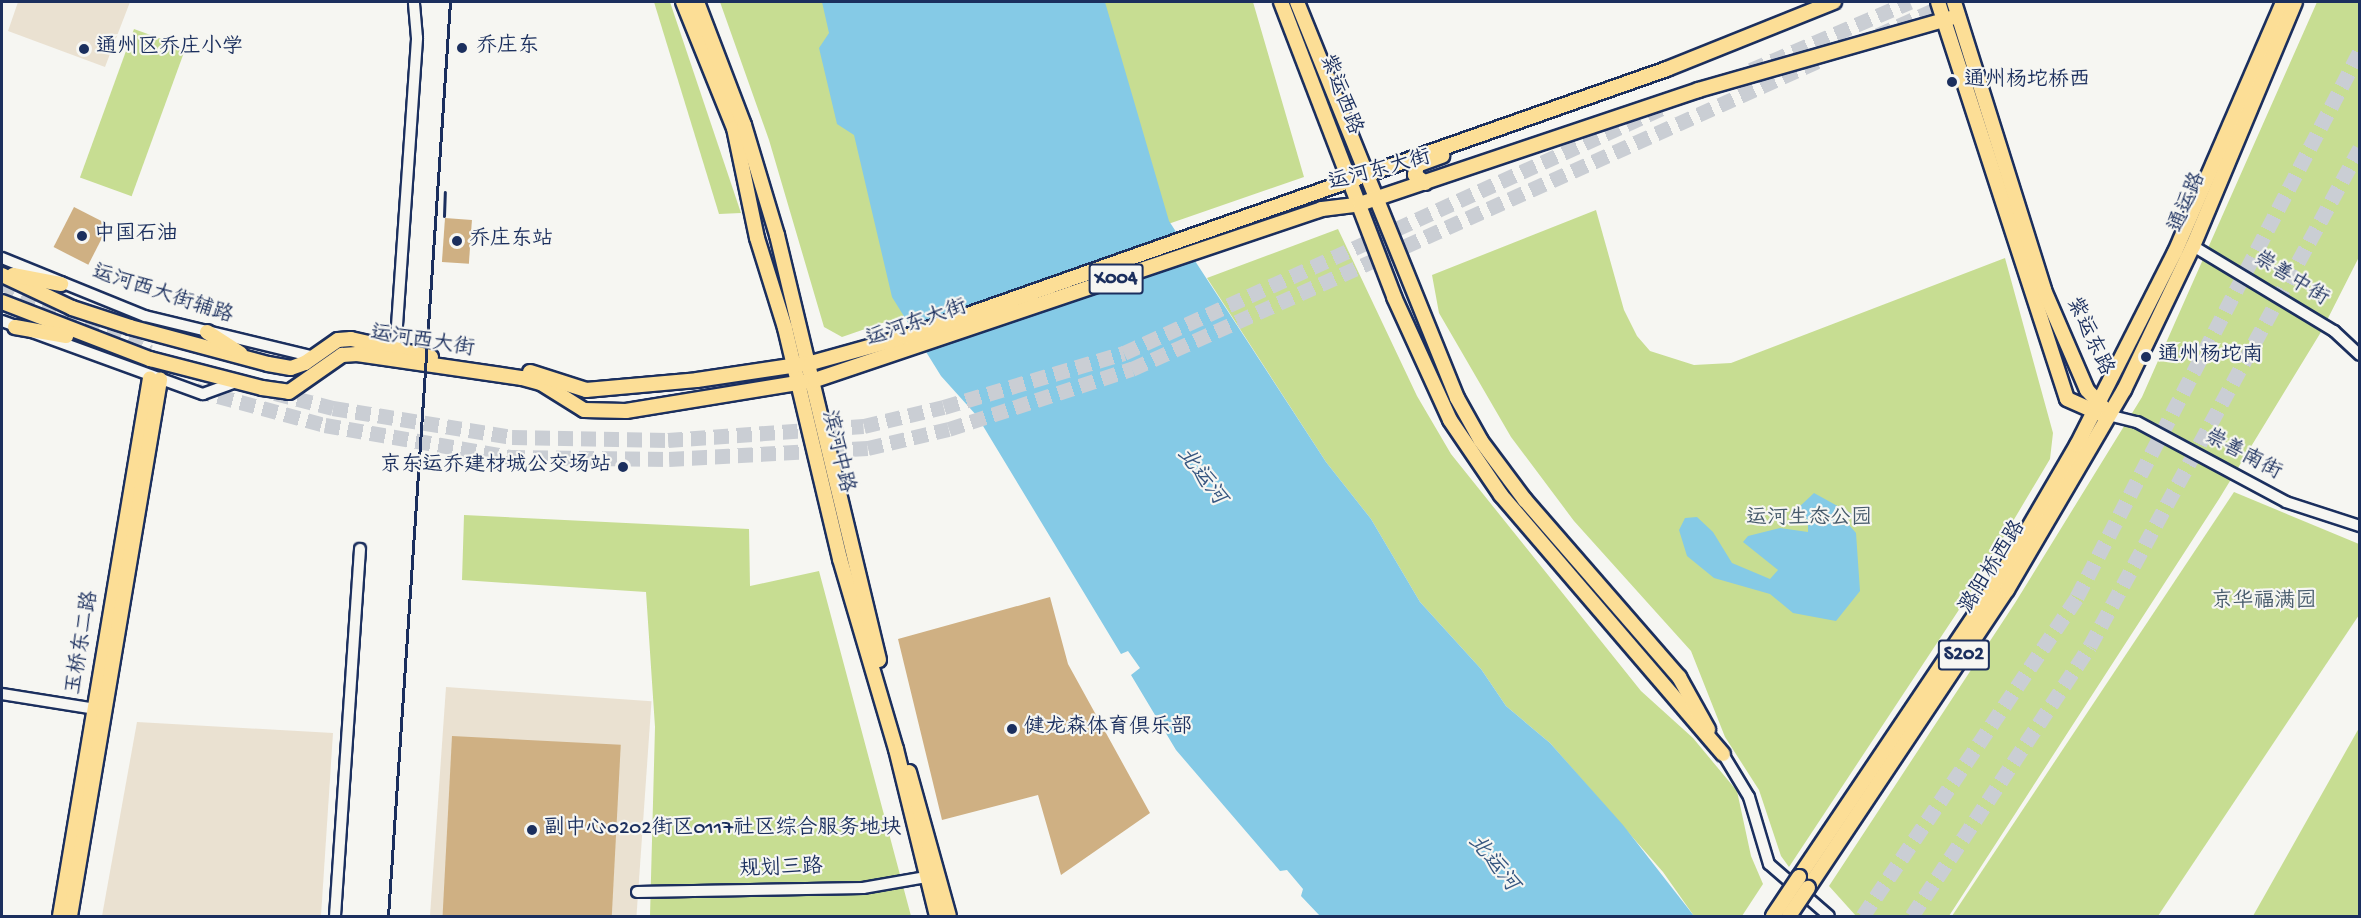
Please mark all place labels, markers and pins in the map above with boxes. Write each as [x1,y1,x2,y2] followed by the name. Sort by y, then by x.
[476,35,539,61] place label: 乔庄东
[96,36,243,62] place label: 通州区乔庄小学
[453,39,471,57] marker: 乔庄东
[77,42,91,56] marker: 通州区乔庄小学
[1964,69,2090,95] place label: 通州杨坨桥西
[1945,75,1959,89] marker: 通州杨坨桥西
[94,223,178,249] place label: 中国石油
[469,228,553,254] place label: 乔庄东站
[75,229,89,243] marker: 中国石油
[450,234,464,248] marker: 乔庄东站
[2158,344,2263,370] place label: 通州杨坨南
[2139,350,2153,364] marker: 通州杨坨南
[380,454,611,480] place label: 京东运乔建材城公交场站
[616,460,630,474] marker: 京东运乔建材城公交场站
[1024,716,1192,742] place label: 健龙森体育俱乐部
[1005,722,1019,736] marker: 健龙森体育俱乐部
[544,817,901,843] place label: 副中心0202街区0117社区综合服务地块
[525,823,539,837] marker: 副中心0202街区0117社区综合服务地块

